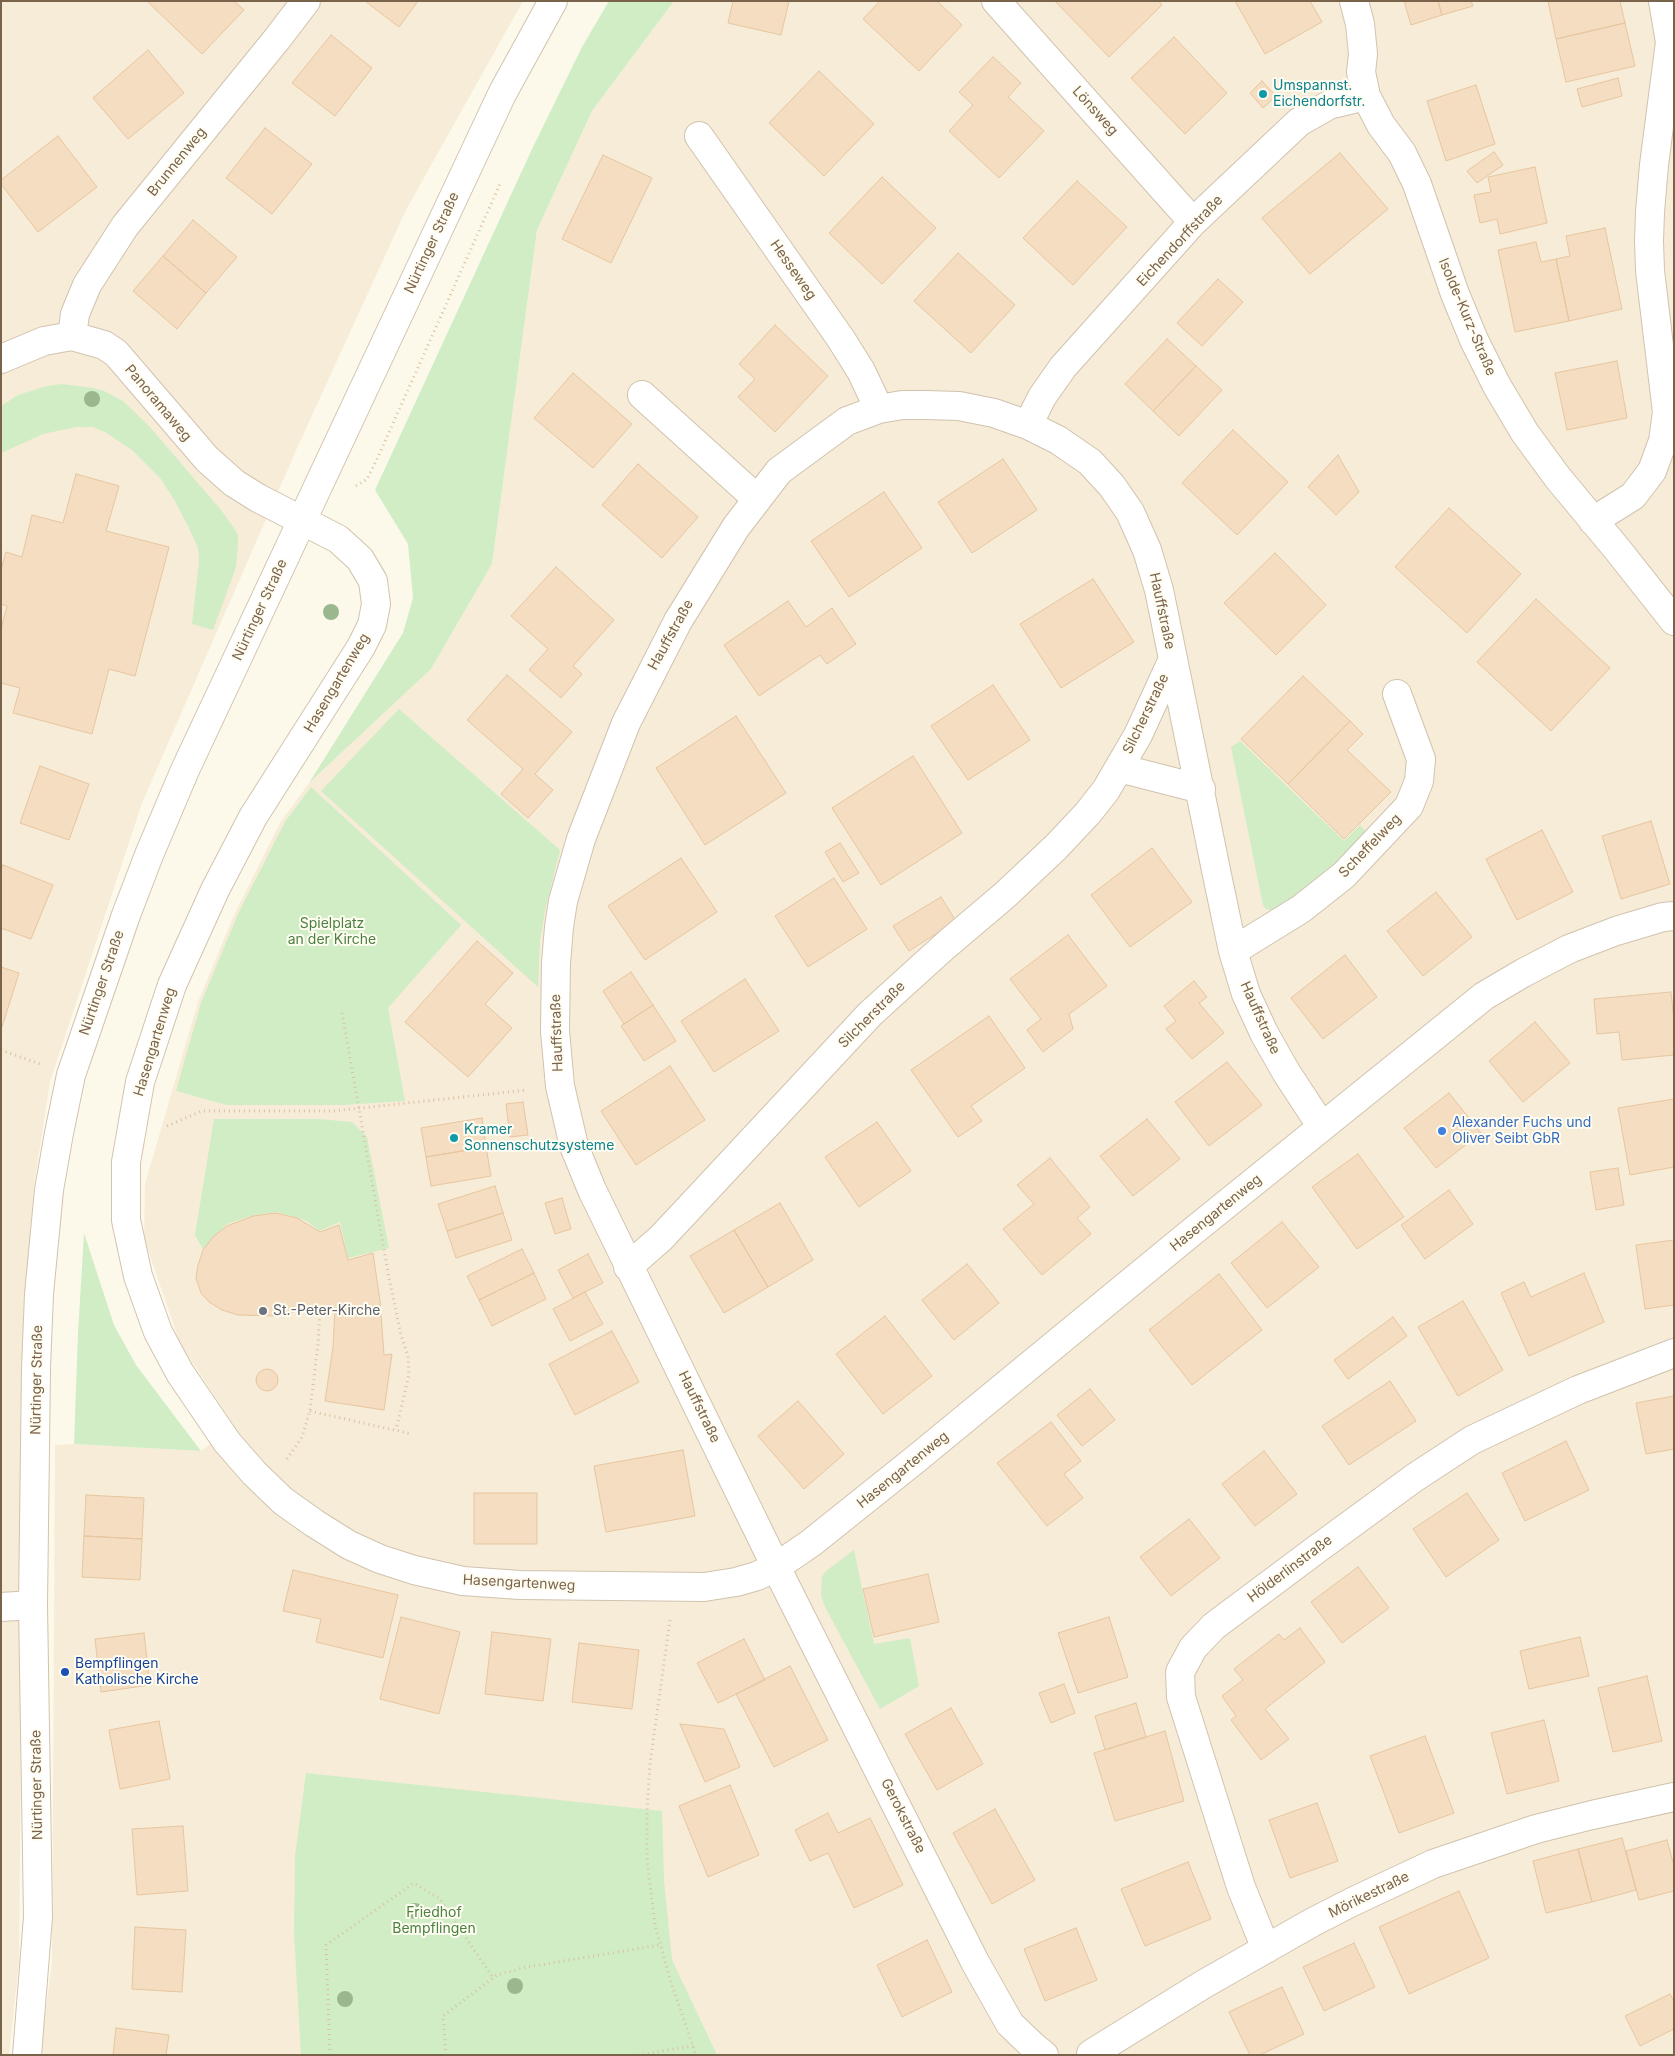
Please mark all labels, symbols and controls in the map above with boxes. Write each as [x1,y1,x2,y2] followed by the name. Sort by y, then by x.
[1273,78,1365,110] place label: Umspannst. Eichendorfstr.
[1069,83,1121,139] street label: Lönsweg
[1257,88,1269,100] marker: Umspannst. Eichendorfstr.
[144,124,210,200] street label: Brunnenweg
[401,190,463,296] street label: Nürtinger Straße
[1133,192,1227,290] street label: Eichendorffstraße
[766,237,820,303] street label: Hesseweg
[1435,256,1499,378] street label: Isolde-Kurz-Straße
[121,361,195,445] street label: Panoramaweg
[229,557,291,663] street label: Nürtinger Straße
[1146,571,1178,651] street label: Hauffstraße
[645,597,697,673] street label: Hauffstraße
[301,630,373,736] street label: Hasengartenweg
[1119,671,1173,757] street label: Silcherstraße
[1335,811,1405,881] street label: Scheffelweg
[288,916,376,949] park label: Spielplatz an der Kirche
[76,928,128,1038] street label: Nürtinger Straße
[835,978,909,1052] street label: Silcherstraße
[1236,979,1284,1057] street label: Hauffstraße
[130,986,180,1098] street label: Hasengartenweg
[547,994,567,1072] street label: Hauffstraße
[1452,1115,1591,1148] place label: Alexander Fuchs und Oliver Seibt GbR
[464,1122,614,1154] place label: Kramer Sonnenschutzsysteme
[1436,1125,1448,1137] marker: Alexander Fuchs und Oliver Seibt GbR
[448,1132,460,1144] marker: Kramer Sonnenschutzsysteme
[1167,1171,1265,1255] street label: Hasengartenweg
[273,1303,380,1319] place label: St.-Peter-Kirche
[257,1305,269,1317] marker: St.-Peter-Kirche
[28,1325,46,1435] street label: Nürtinger Straße
[674,1368,724,1446] street label: Hauffstraße
[854,1428,952,1512] street label: Hasengartenweg
[1244,1532,1336,1606] street label: Hölderlinstraße
[462,1572,576,1594] street label: Hasengartenweg
[75,1656,199,1688] place label: Bempflingen Katholische Kirche
[59,1666,71,1678] marker: Bempflingen Katholische Kirche
[28,1730,46,1840] street label: Nürtinger Straße
[877,1776,929,1856] street label: Gerokstraße
[1326,1868,1412,1922] street label: Mörikestraße
[392,1905,476,1938] park label: Friedhof Bempflingen

